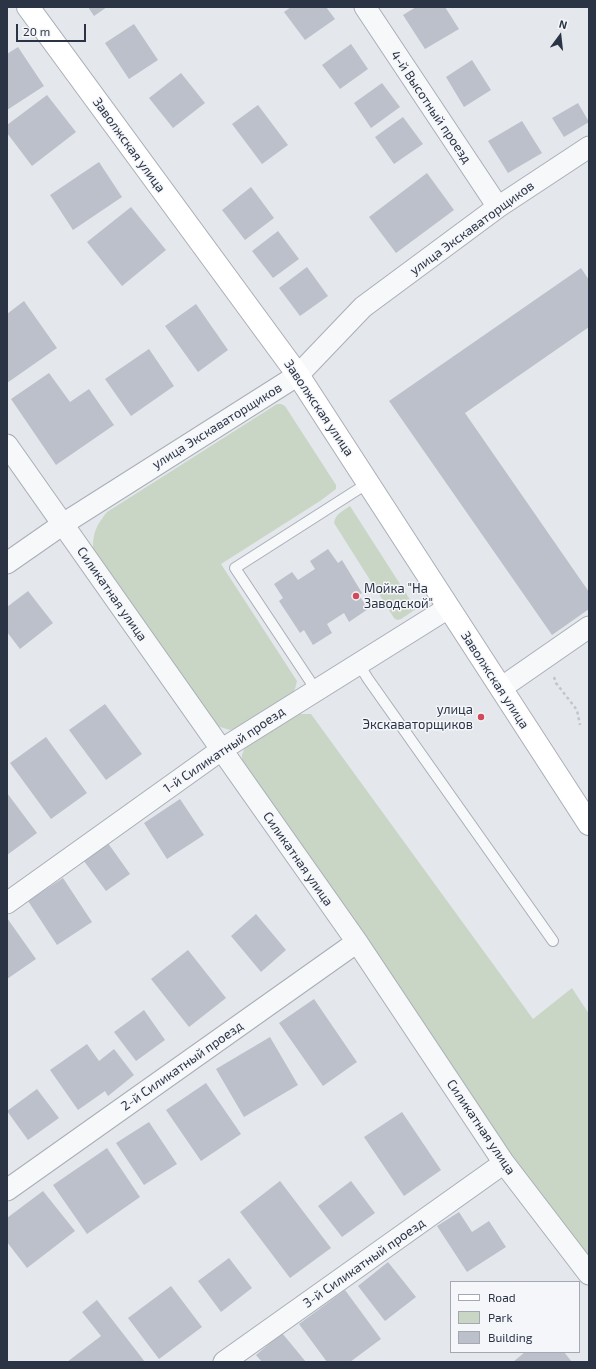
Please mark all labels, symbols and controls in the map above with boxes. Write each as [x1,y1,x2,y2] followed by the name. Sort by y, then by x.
[18,16,88,42] scale bar
[540,16,580,56] north arrow
[558,17,569,31] text: N
[23,24,50,38] text: 20 m
[387,48,475,166] street label: 4-й Высотный проезд
[89,95,169,195] street label: Заволжская улица
[407,178,537,278] street label: улица Экскаваторщиков
[281,357,357,459] street label: Заволжская улица
[149,380,285,472] street label: улица Экскаваторщиков
[74,544,150,644] street label: Силикатная улица
[364,581,433,612] place label: Мойка "На Заводской"
[351,591,361,601] marker: Мойка "На Заводской"
[458,628,532,732] street label: Заволжская улица
[362,702,473,733] place label: улица Экскаваторщиков
[160,704,288,796] street label: 1-й Силикатный проезд
[476,712,486,722] marker: улица Экскаваторщиков
[260,809,336,909] street label: Силикатная улица
[118,1018,246,1114] street label: 2-й Силикатный проезд
[443,1076,519,1178] street label: Силикатная улица
[300,1215,428,1311] street label: 3-й Силикатный проезд
[450,1281,580,1353] legend
[488,1290,516,1304] text: Road
[488,1310,513,1324] text: Park
[488,1330,532,1344] text: Building

